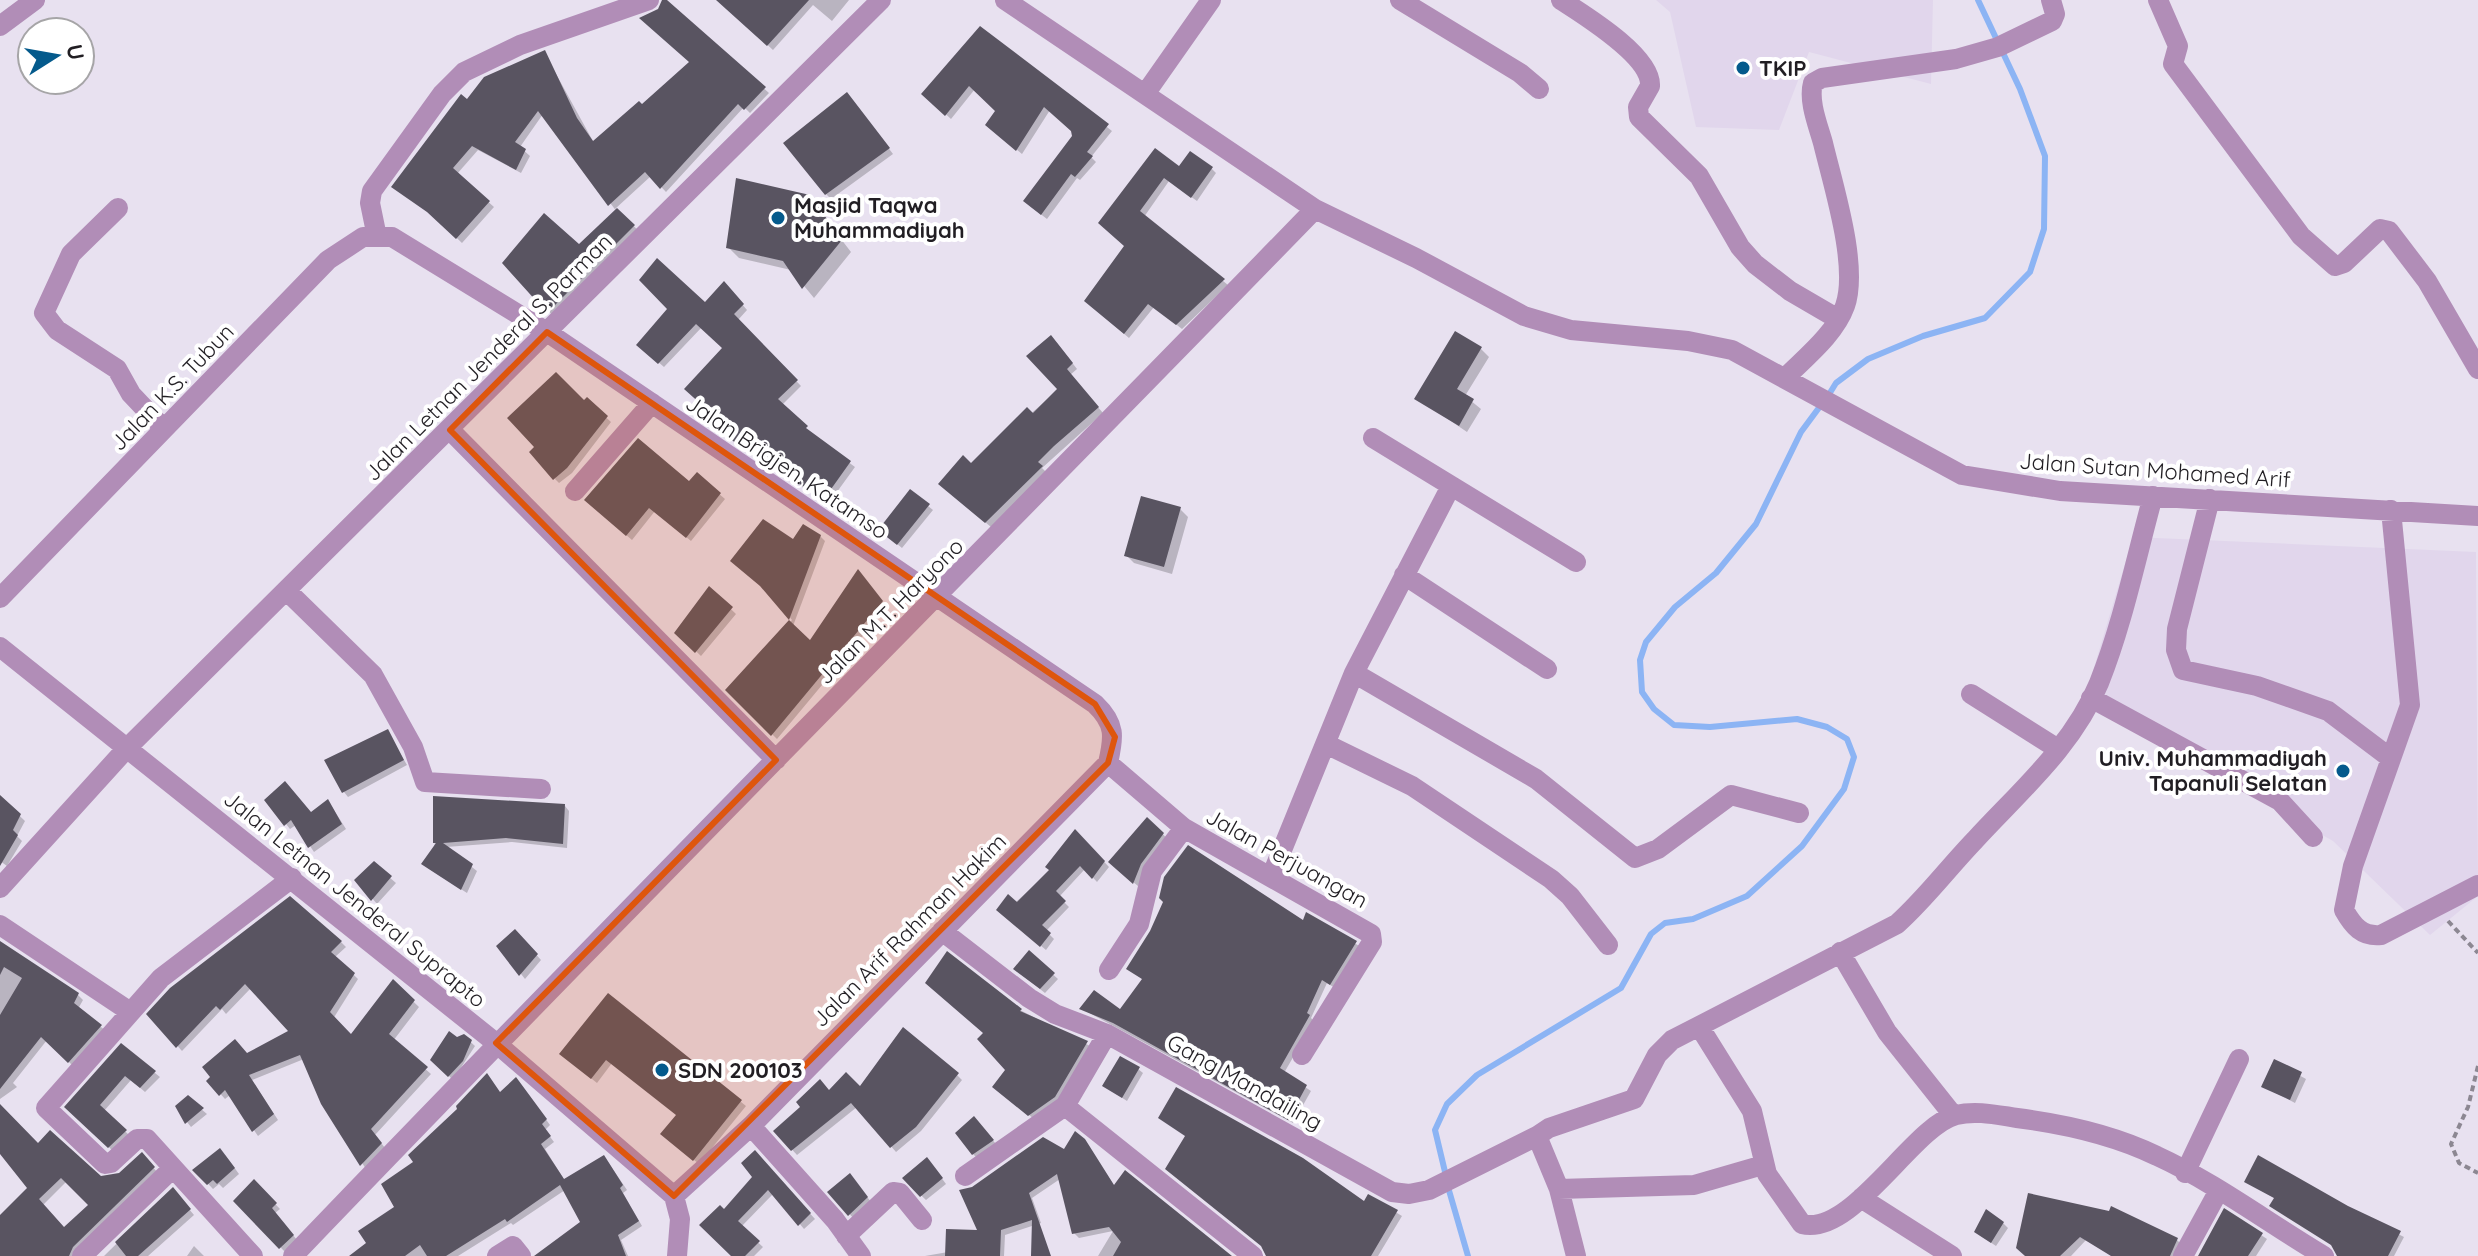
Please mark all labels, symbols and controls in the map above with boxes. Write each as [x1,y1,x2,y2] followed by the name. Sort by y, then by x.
[16,16,96,96] north arrow
[60,42,91,62] text: U
[1759,54,1807,82] place label: TKIP
[1734,59,1752,77] marker: TKIP
[794,191,965,244] place label: Masjid Taqwa Muhammadiyah
[769,209,787,227] marker: Masjid Taqwa Muhammadiyah
[358,227,618,487] street label: Jalan Letnan Jenderal S. Parman
[104,318,240,456] street label: Jalan K.S. Tubun
[680,389,894,545] street label: Jalan Brigjen. Katamso
[2018,447,2292,493] street label: Jalan Sutan Mohamed Arif
[811,532,969,690] street label: Jalan M.T. Haryono
[2099,744,2327,797] place label: Univ. Muhammadiyah Tapanuli Selatan
[2334,762,2352,780] marker: Univ. Muhammadiyah Tapanuli Selatan
[218,785,492,1013] street label: Jalan Letnan Jenderal Suprapto
[1201,802,1373,914] street label: Jalan Perjuangan
[806,827,1012,1033] street label: Jalan Arif Rahman Hakim
[1162,1028,1328,1136] street label: Gang Mandailing
[678,1056,803,1084] place label: SDN 200103
[653,1061,671,1079] marker: SDN 200103

